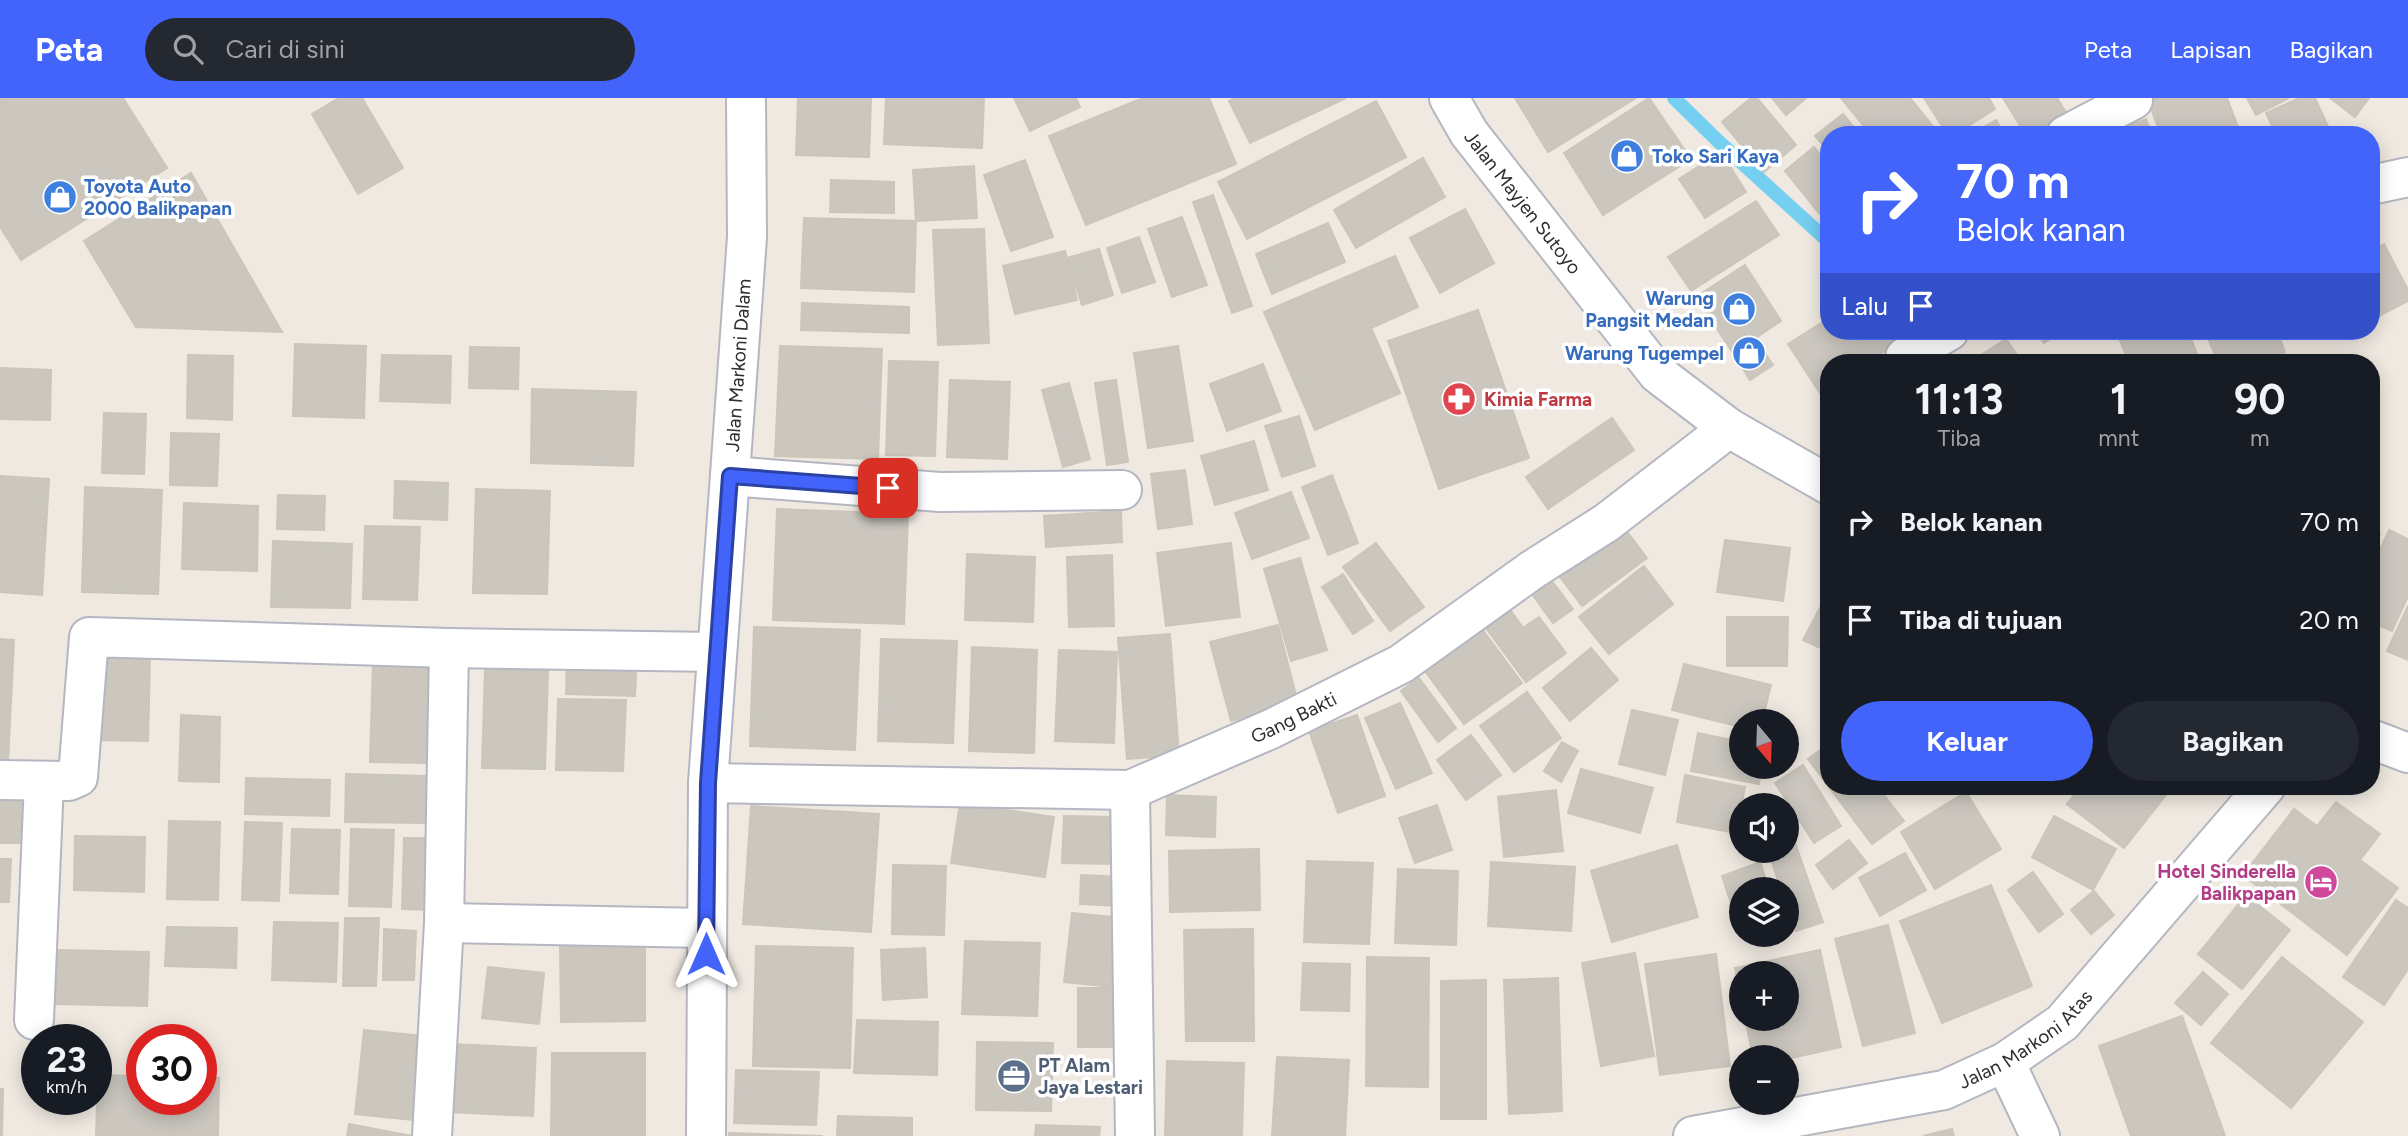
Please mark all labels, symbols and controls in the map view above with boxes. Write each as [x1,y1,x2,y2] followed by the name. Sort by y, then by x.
[145,18,635,81] search box
[35,30,103,69] text: Peta
[169,30,207,68] icon: search
[225,33,345,65] text: Cari di sini
[2084,35,2132,64] text: Peta
[2170,35,2251,64] text: Lapisan
[2289,35,2373,64] text: Bagikan
[1459,126,1586,279] street label: Jalan Mayjen Sutoyo
[1608,137,1646,175] shop icon: Toko Sari Kaya
[1652,145,1779,168] place label: Toko Sari Kaya
[1956,151,2069,210] text: 70 m
[1841,154,1932,245] icon: right
[84,175,232,220] place label: Toyota Auto 2000 Balikpapan
[41,178,79,216] shop icon: Toyota Auto 2000 Balikpapan
[1956,211,2126,249] text: Belok kanan
[721,278,756,452] street label: Jalan Markoni Dalam
[1585,287,1714,332] place label: Warung Pangsit Medan
[1902,287,1940,325] icon: arrive
[1720,290,1758,328] shop icon: Warung Pangsit Medan
[1841,290,1888,322] text: Lalu
[1730,334,1768,372] shop icon: Warung Tugempel
[1565,342,1724,365] place label: Warung Tugempel
[1915,374,2004,425] text: 11:13
[2110,374,2128,425] text: 1
[2234,374,2285,425] text: 90
[1440,380,1478,418] pharmacy icon: Kimia Farma
[1484,388,1592,411] place label: Kimia Farma
[1937,424,1981,452] text: Tiba
[2098,424,2139,452] text: mnt
[2250,424,2269,452] text: m
[858,458,918,518] pin
[869,469,907,507] icon: arrive
[1841,503,1879,541] icon: right
[1900,506,2043,538] text: Belok kanan
[2300,506,2359,538] text: 70 m
[1841,601,1879,639] icon: arrive
[1900,604,2062,636] text: Tiba di tujuan
[2299,604,2359,636] text: 20 m
[1247,687,1341,748] street label: Gang Bakti
[1841,701,2093,781] button: Keluar
[2107,701,2359,781] button: Bagikan
[1729,709,1799,779] north arrow
[1729,709,1799,1115] map controls
[1729,793,1799,863] button: sound
[2157,860,2296,905] place label: Hotel Sinderella Balikpapan
[2302,863,2340,901] hotel icon: Hotel Sinderella Balikpapan
[1729,877,1799,947] button: layers
[669,917,743,991] position arrow
[1729,961,1799,1031] button: +
[1955,985,2097,1094] street label: Jalan Markoni Atas
[126,1024,217,1115] speed limit sign: 30
[47,1039,86,1081] text: 23
[1729,1045,1799,1115] button: −
[1038,1054,1143,1099] place label: PT Alam Jaya Lestari
[995,1057,1033,1095] office icon: PT Alam Jaya Lestari
[46,1076,87,1098] text: km/h

